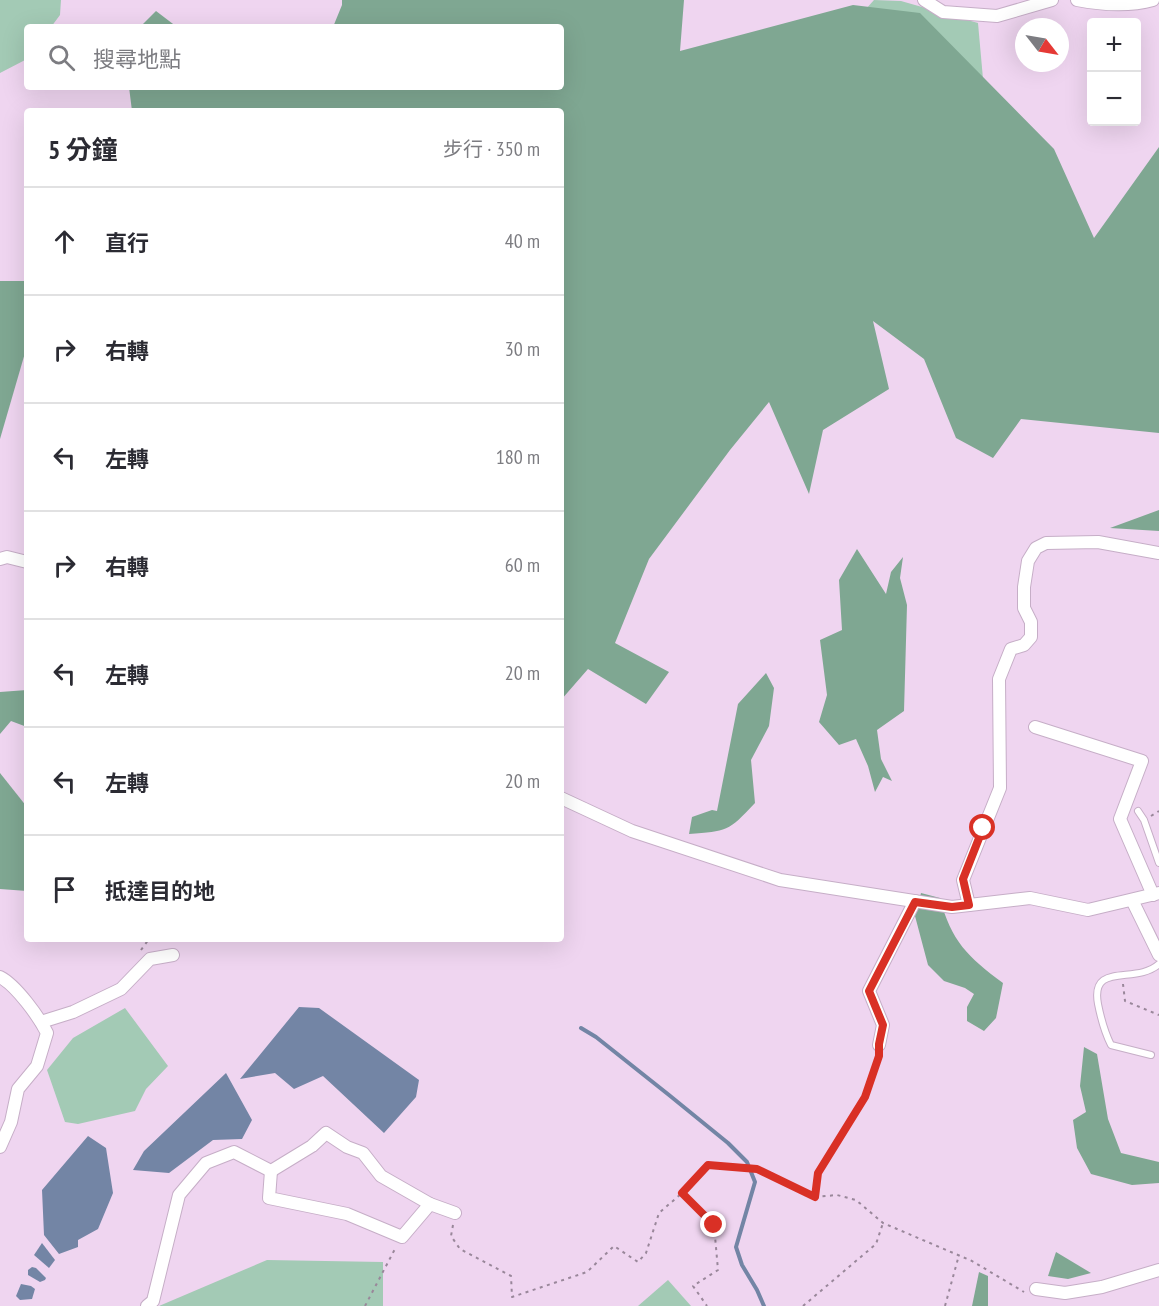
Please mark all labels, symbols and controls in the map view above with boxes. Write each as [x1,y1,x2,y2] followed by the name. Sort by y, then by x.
[1015,18,1069,72] north arrow
[1087,18,1141,126] map controls
[1087,18,1141,72] button: +
[24,24,564,90] search box
[45,41,78,74] icon: search
[93,45,181,73] text: 搜尋地點
[1087,72,1141,126] button: −
[48,133,118,166] text: 5 分鐘
[443,136,540,162] text: 步行 · 350 m
[48,225,81,258] icon: ahead
[505,228,540,254] text: 40 m
[105,229,149,257] text: 直行
[48,333,81,366] icon: right
[505,336,540,362] text: 30 m
[105,337,149,365] text: 右轉
[48,441,81,474] icon: left
[496,444,540,470] text: 180 m
[105,445,149,473] text: 左轉
[48,549,81,582] icon: right
[505,552,540,578] text: 60 m
[105,553,149,581] text: 右轉
[48,657,81,690] icon: left
[505,660,540,686] text: 20 m
[105,661,149,689] text: 左轉
[48,765,81,798] icon: left
[505,768,540,794] text: 20 m
[105,769,149,797] text: 左轉
[969,814,995,840] route start
[48,873,81,906] icon: arrive
[105,877,215,905] text: 抵達目的地
[700,1211,726,1237] route end

